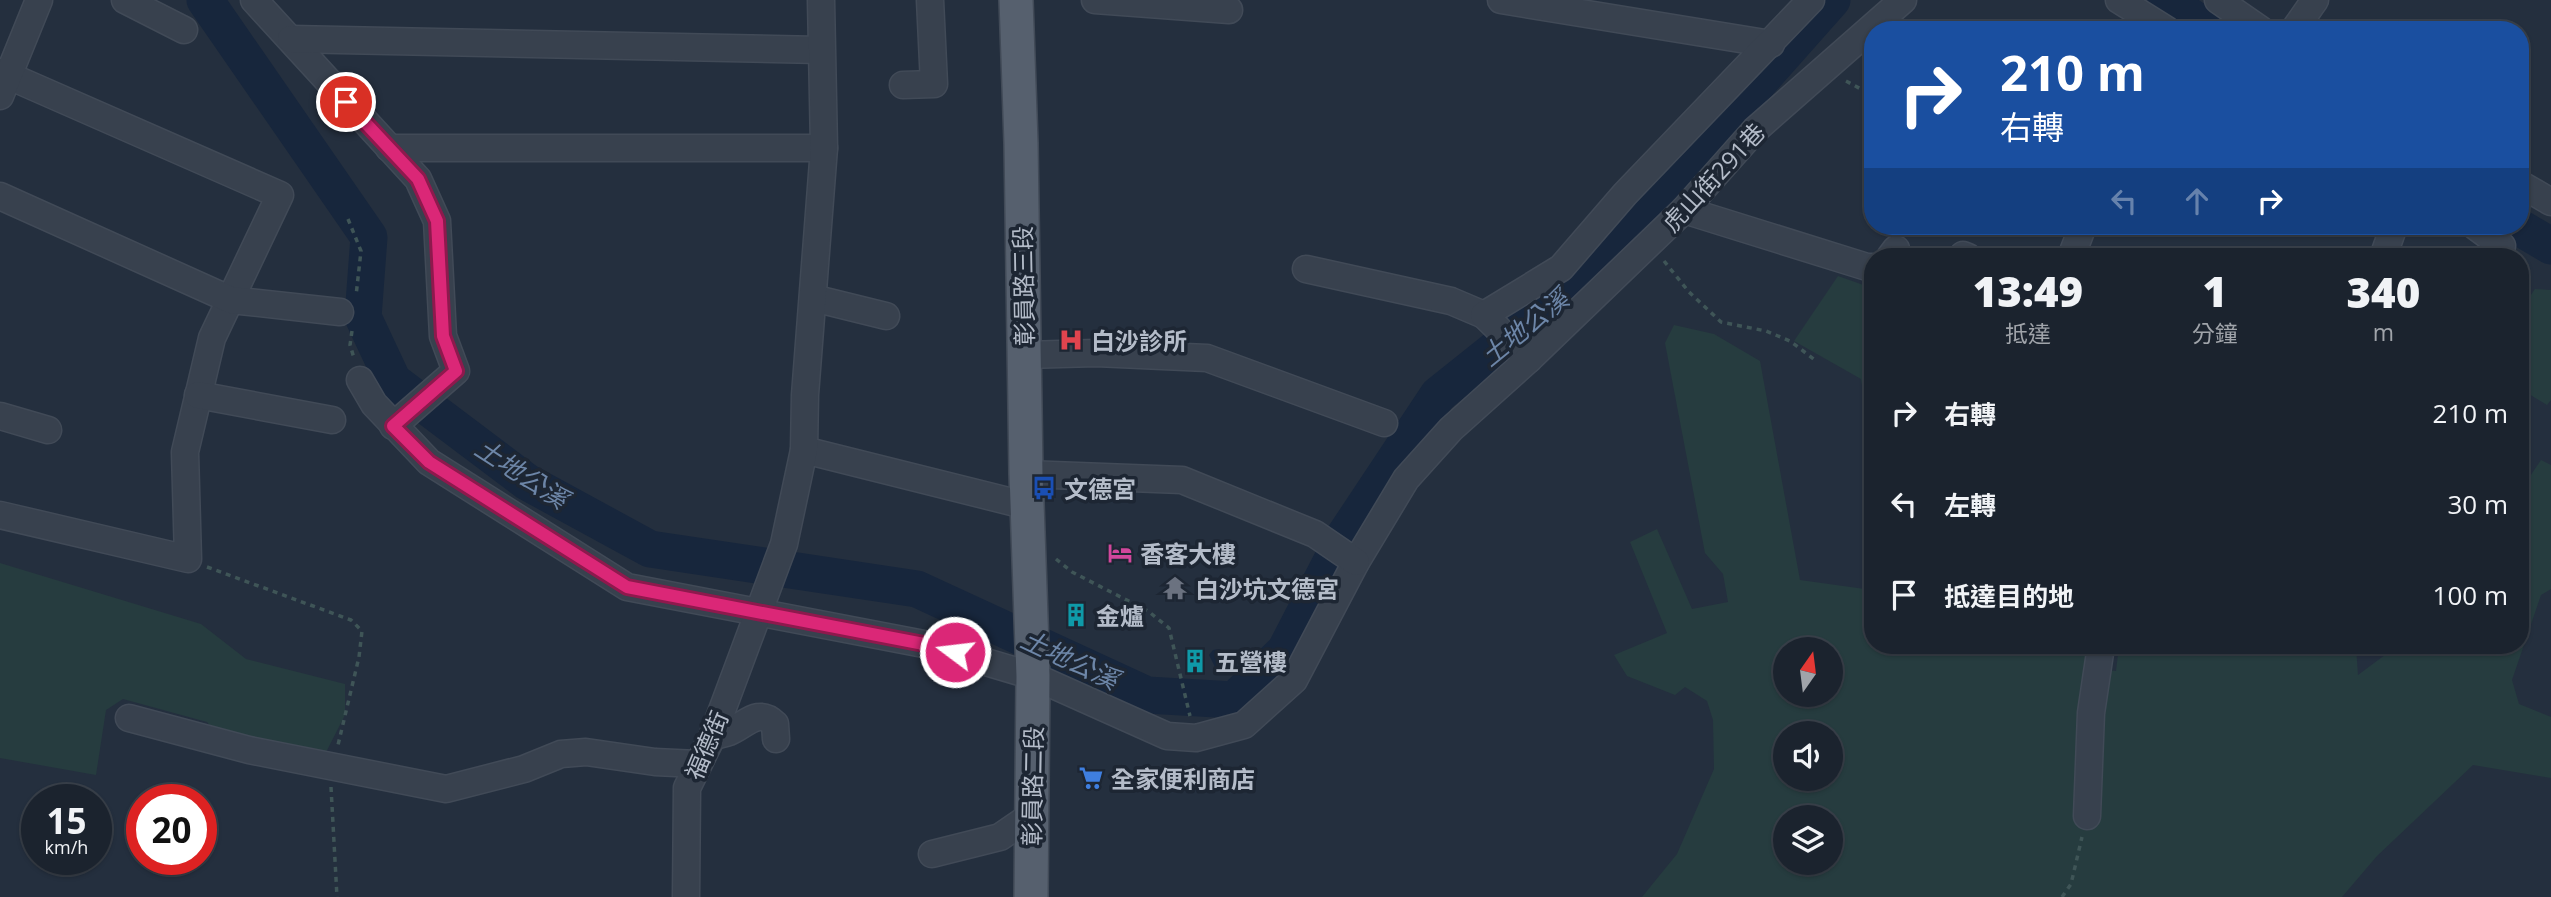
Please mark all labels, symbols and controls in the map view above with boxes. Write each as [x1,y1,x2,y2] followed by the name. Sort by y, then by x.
[2000,39,2145,105] text: 210 m
[1885,49,1976,140] icon: right
[316,72,376,132] pin
[327,83,365,121] icon: arrive
[2000,105,2064,148] text: 右轉
[1654,116,1772,238] street label: 虎山街291巷
[2105,182,2143,220] icon: left
[2178,182,2216,220] icon: ahead
[2251,182,2289,220] icon: right
[1005,226,1041,346] street label: 彰員路三段
[1973,262,2083,319] text: 13:49
[2203,262,2227,319] text: 1
[2347,263,2420,320] text: 340
[1472,278,1579,374] water label: 土地公溪
[2373,316,2394,348] text: m
[2005,317,2051,349] text: 抵達
[2192,317,2238,349] text: 分鐘
[1091,324,1187,357] place label: 白沙診所
[1057,326,1085,354] hospital icon: 白沙診所
[1885,394,1923,432] icon: right
[2433,395,2508,431] text: 210 m
[1944,396,1996,432] text: 右轉
[469,430,579,519] water label: 土地公溪
[1064,472,1136,505] place label: 文德宮
[1030,474,1058,502] bus stop icon: 文德宮
[1885,485,1923,523] icon: left
[2447,486,2508,522] text: 30 m
[1944,487,1996,523] text: 左轉
[1140,537,1236,570] place label: 香客大樓
[1106,539,1134,567] hotel icon: 香客大樓
[1195,572,1339,605] place label: 白沙坑文德宮
[1161,574,1189,602] temple icon: 白沙坑文德宮
[1885,576,1923,614] icon: arrive
[2433,577,2508,613] text: 100 m
[1944,578,2074,614] text: 抵達目的地
[1096,599,1144,632] place label: 金爐
[1062,601,1090,629] building icon: 金爐
[918,615,992,689] position arrow
[1015,621,1128,699] water label: 土地公溪
[1773,637,1843,707] north arrow
[1773,637,1843,875] map controls
[1215,645,1287,678] place label: 五營樓
[1181,647,1209,675] building icon: 五營樓
[677,705,735,785] street label: 福德街
[1773,721,1843,791] button: sound
[1014,726,1050,846] street label: 彰員路二段
[1111,762,1255,795] place label: 全家便利商店
[1077,764,1105,792] supermarket icon: 全家便利商店
[126,784,217,875] speed limit sign: 20
[46,797,87,844] text: 15
[1773,805,1843,875] button: layers
[45,835,88,859] text: km/h

